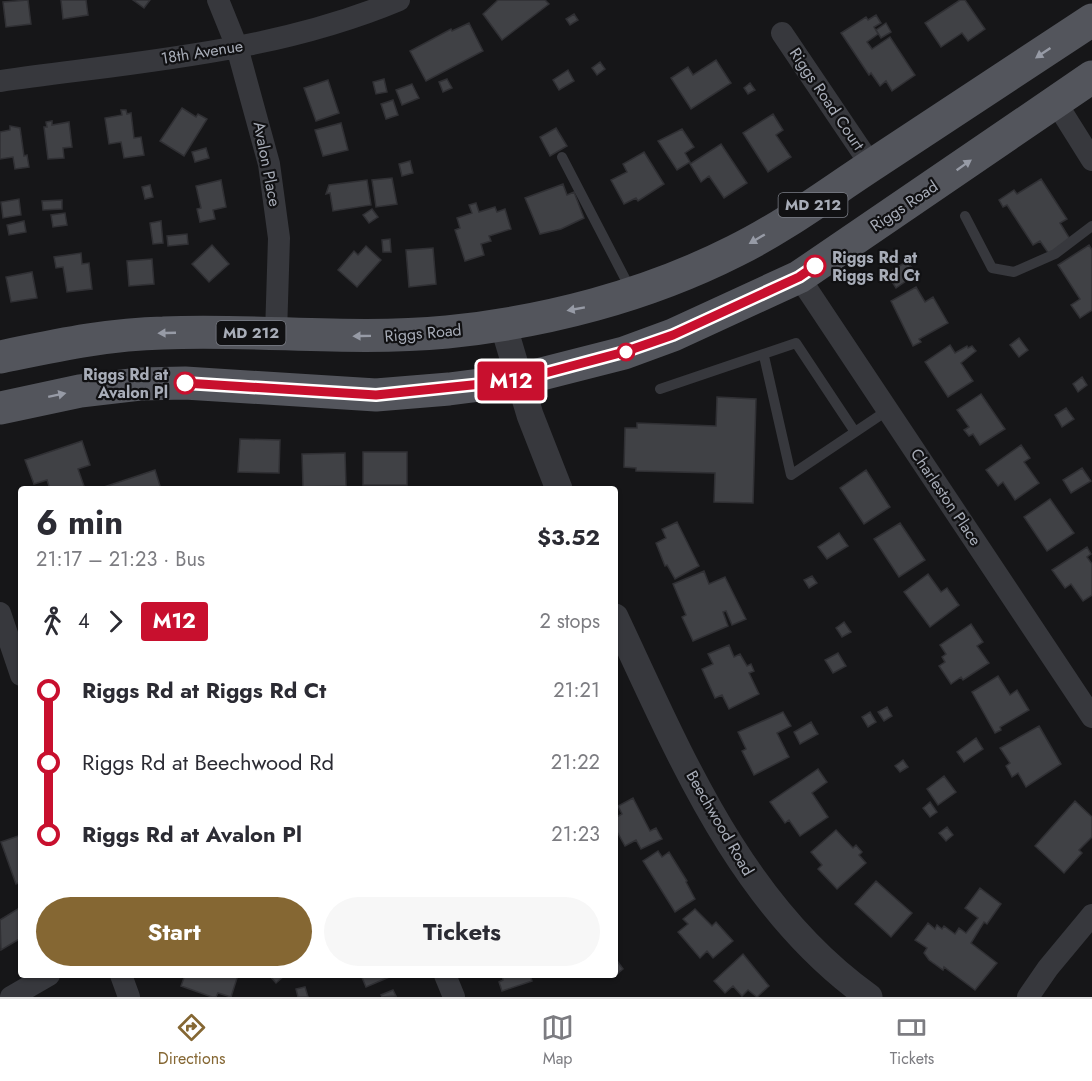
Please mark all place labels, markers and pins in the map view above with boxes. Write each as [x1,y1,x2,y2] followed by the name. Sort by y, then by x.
[832,246,921,287] place label: Riggs Rd at Riggs Rd Ct
[804,255,826,277] marker: Riggs Rd at Riggs Rd Ct
[617,343,635,361] unlabelled marker
[83,363,169,404] place label: Riggs Rd at Avalon Pl
[174,372,196,394] marker: Riggs Rd at Avalon Pl

